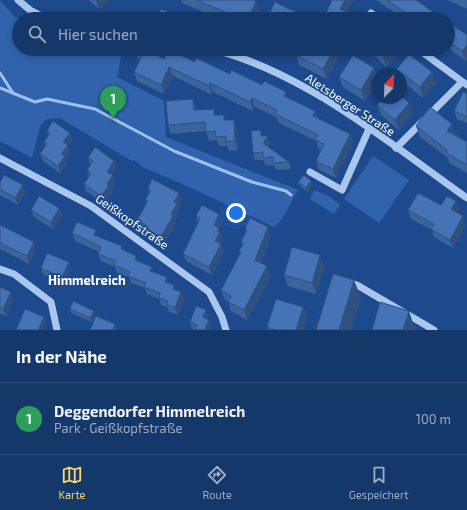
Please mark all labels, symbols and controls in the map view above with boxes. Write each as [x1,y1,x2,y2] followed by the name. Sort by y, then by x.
[12,12,455,56] search box
[26,23,48,45] icon: search
[58,25,138,43] text: Hier suchen
[371,68,407,104] north arrow
[303,70,398,138] street label: Aletsberger Straße
[100,86,126,119] pin: 1
[93,191,172,252] street label: Geißkopfstraße
[226,203,246,223] your location
[48,272,126,288] district label: Himmelreich
[16,346,107,366] text: In der Nähe
[54,402,245,420] text: Deggendorfer Himmelreich
[26,411,32,427] text: 1
[416,411,451,427] text: 100 m
[54,420,182,436] text: Park · Geißkopfstraße
[58,464,86,501] tab: Karte
[202,464,232,501] tab: Route
[349,464,409,501] tab: Gespeichert

